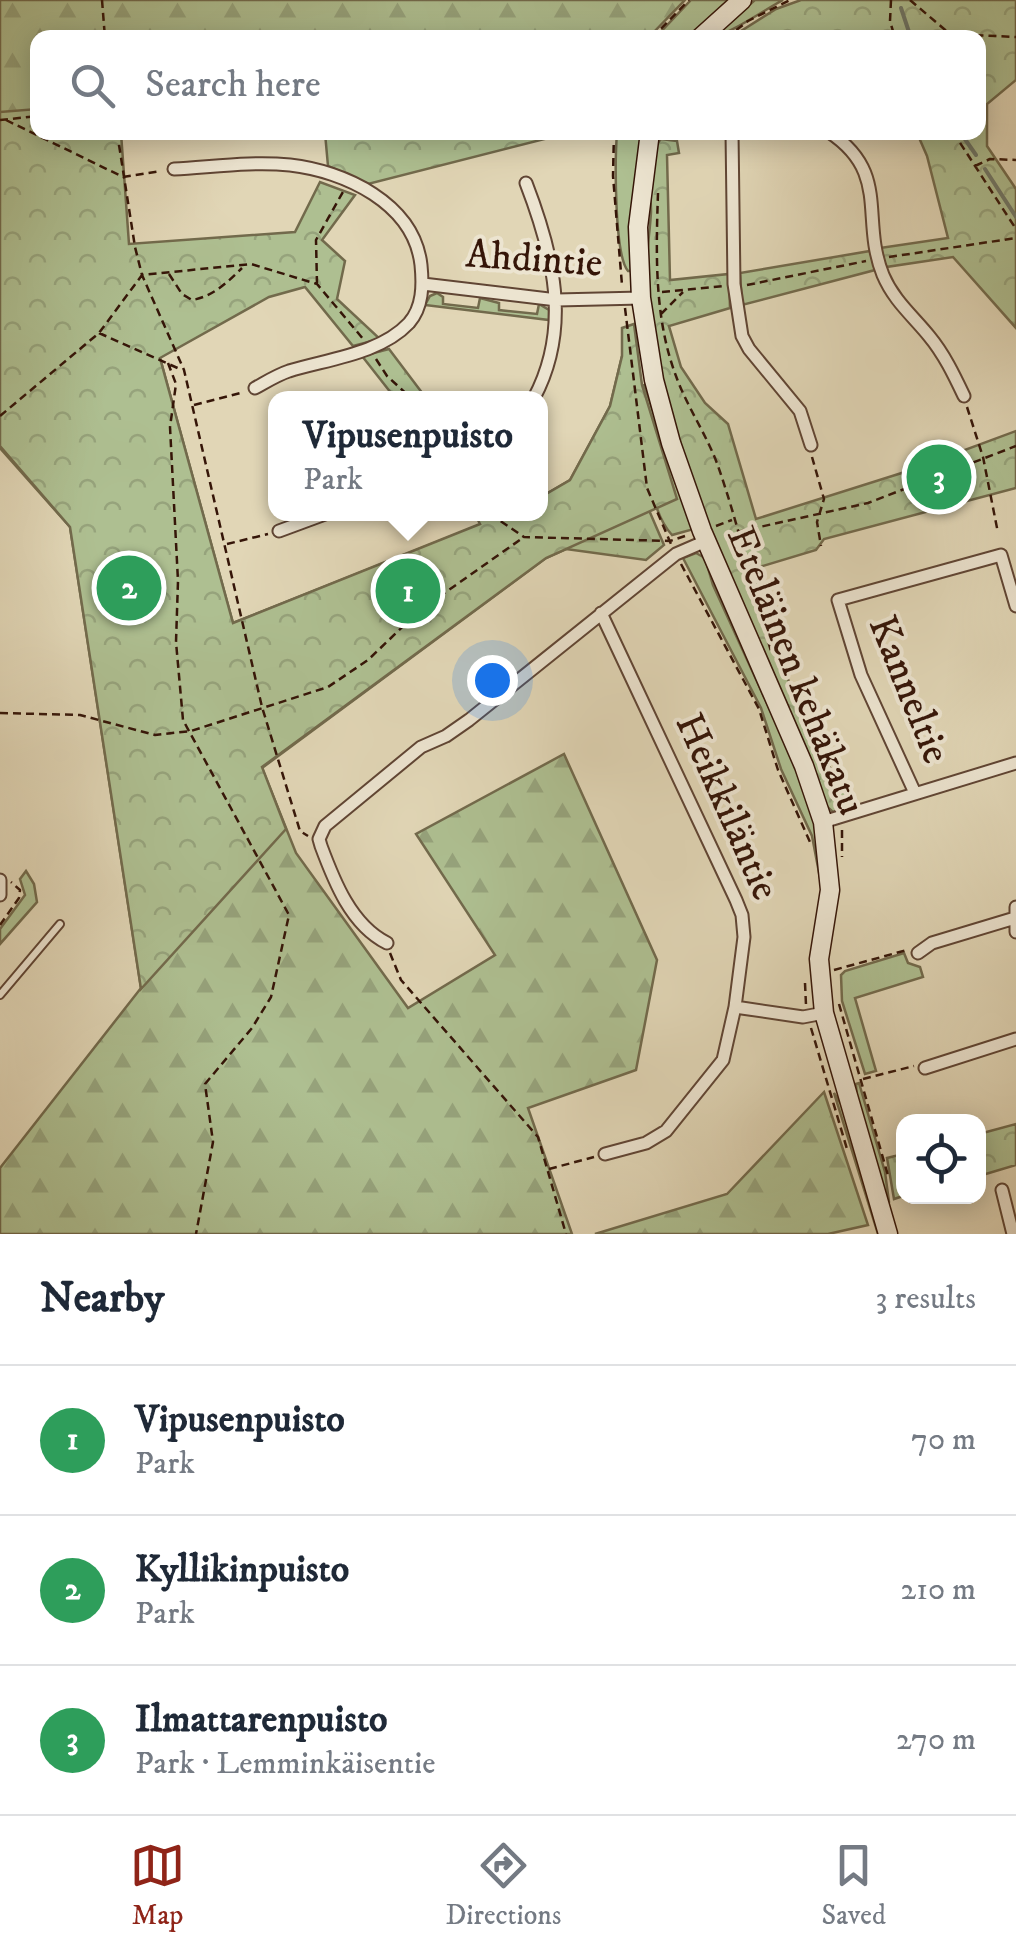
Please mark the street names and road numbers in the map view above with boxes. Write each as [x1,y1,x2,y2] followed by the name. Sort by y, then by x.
[464,230,604,290] street label: Ahdintie
[714,519,876,823] street label: Eteläinen kehäkatu
[856,609,960,771] street label: Kanneltie
[663,706,789,908] street label: Heikkiläntie

